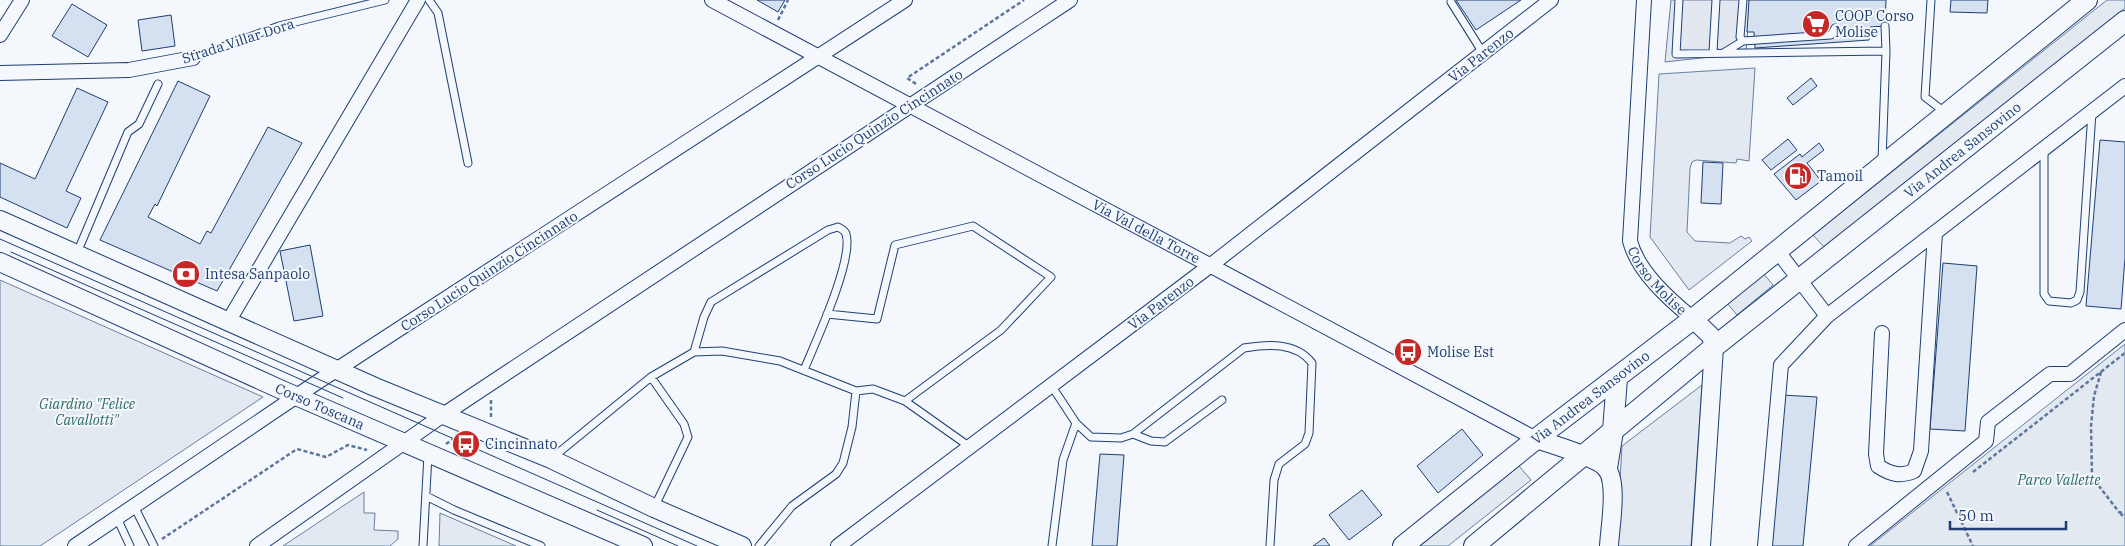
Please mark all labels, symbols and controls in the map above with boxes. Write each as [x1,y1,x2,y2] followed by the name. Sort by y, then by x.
[1835,7,1914,41] place label: COOP Corso Molise
[1801,9,1831,39] supermarket icon: COOP Corso Molise
[180,14,297,68] street label: Strada Villar Dora
[1445,24,1517,86] street label: Via Parenzo
[782,65,966,193] street label: Corso Lucio Quinzio Cincinnato
[1900,98,2025,202] street label: Via Andrea Sansovino
[1783,161,1813,191] fuel station icon: Tamoil
[1817,167,1863,185] place label: Tamoil
[1089,195,1203,267] street label: Via Val della Torre
[397,207,581,335] street label: Corso Lucio Quinzio Cincinnato
[1624,244,1691,319] street label: Corso Molise
[171,259,201,289] bank icon: Intesa Sanpaolo
[205,265,310,283] place label: Intesa Sanpaolo
[1124,272,1198,334] street label: Via Parenzo
[1393,337,1423,367] bus stop icon: Molise Est
[1427,343,1494,361] place label: Molise Est
[1527,346,1653,449] street label: Via Andrea Sansovino
[272,379,368,434] street label: Corso Toscana
[39,395,136,429] park label: Giardino "Felice Cavallotti"
[451,429,481,459] bus stop icon: Cincinnato
[485,435,557,453] place label: Cincinnato
[2017,471,2101,489] park label: Parco Vallette
[1950,498,2066,530] scale bar
[1958,506,1994,525] text: 50 m

